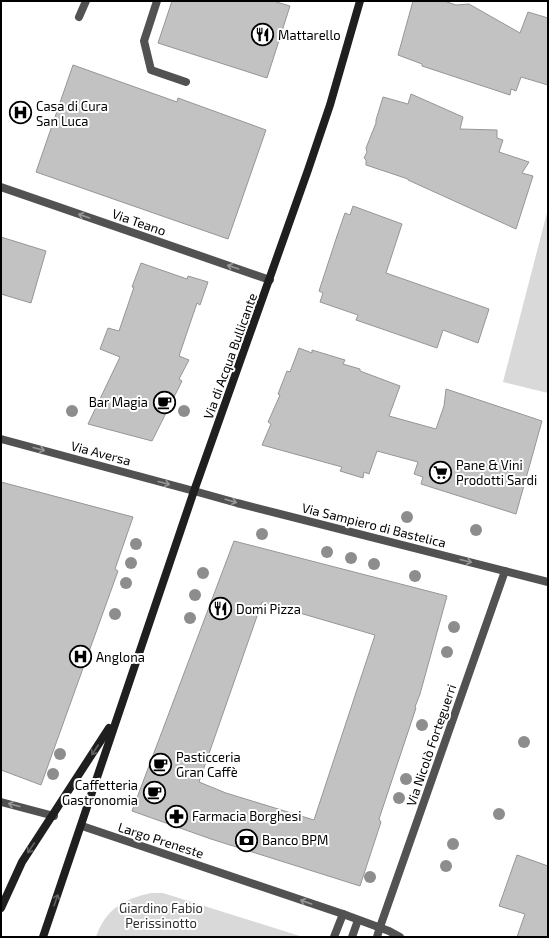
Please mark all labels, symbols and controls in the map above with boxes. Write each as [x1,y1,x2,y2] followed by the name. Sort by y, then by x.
[250,22,276,48] restaurant icon: Mattarello
[278,27,341,43] place label: Mattarello
[36,98,108,129] place label: Casa di Cura San Luca
[8,100,34,126] hospital icon: Casa di Cura San Luca
[110,205,168,239] street label: Via Teano
[78,211,90,219] one-way arrow
[227,263,240,270] one-way arrow
[200,291,260,421] street label: Via di Acqua Bullicante
[151,389,177,415] cafe icon: Bar Magia
[89,394,148,410] place label: Bar Magia
[69,437,133,469] street label: Via Aversa
[32,446,45,453] one-way arrow
[456,457,537,488] place label: Pane & Vini Prodotti Sardi
[428,459,454,485] supermarket icon: Pane & Vini Prodotti Sardi
[157,479,170,487] one-way arrow
[225,498,238,505] one-way arrow
[300,499,448,551] street label: Via Sampiero di Bastelica
[459,558,472,565] one-way arrow
[207,596,233,622] restaurant icon: Domi Pizza
[236,601,301,617] place label: Domi Pizza
[67,644,93,670] hospital icon: Anglona
[96,649,145,665] place label: Anglona
[403,682,459,808] street label: Via Nicolò Forteguerri
[91,744,99,755] one-way arrow
[176,749,241,780] place label: Pasticceria Gran Caffè
[147,751,173,777] cafe icon: Pasticceria Gran Caffè
[62,777,138,808] place label: Caffetteria Gastronomia
[141,779,167,805] cafe icon: Caffetteria Gastronomia
[8,801,21,808] one-way arrow
[164,803,190,829] pharmacy icon: Farmacia Borghesi
[192,808,301,824] place label: Farmacia Borghesi
[116,819,206,861] street label: Largo Preneste
[233,827,259,853] bank icon: Banco BPM
[262,832,328,848] place label: Banco BPM
[27,842,35,853] one-way arrow
[53,894,60,907] one-way arrow
[299,898,312,905] one-way arrow
[119,900,203,931] park label: Giardino Fabio Perissinotto

